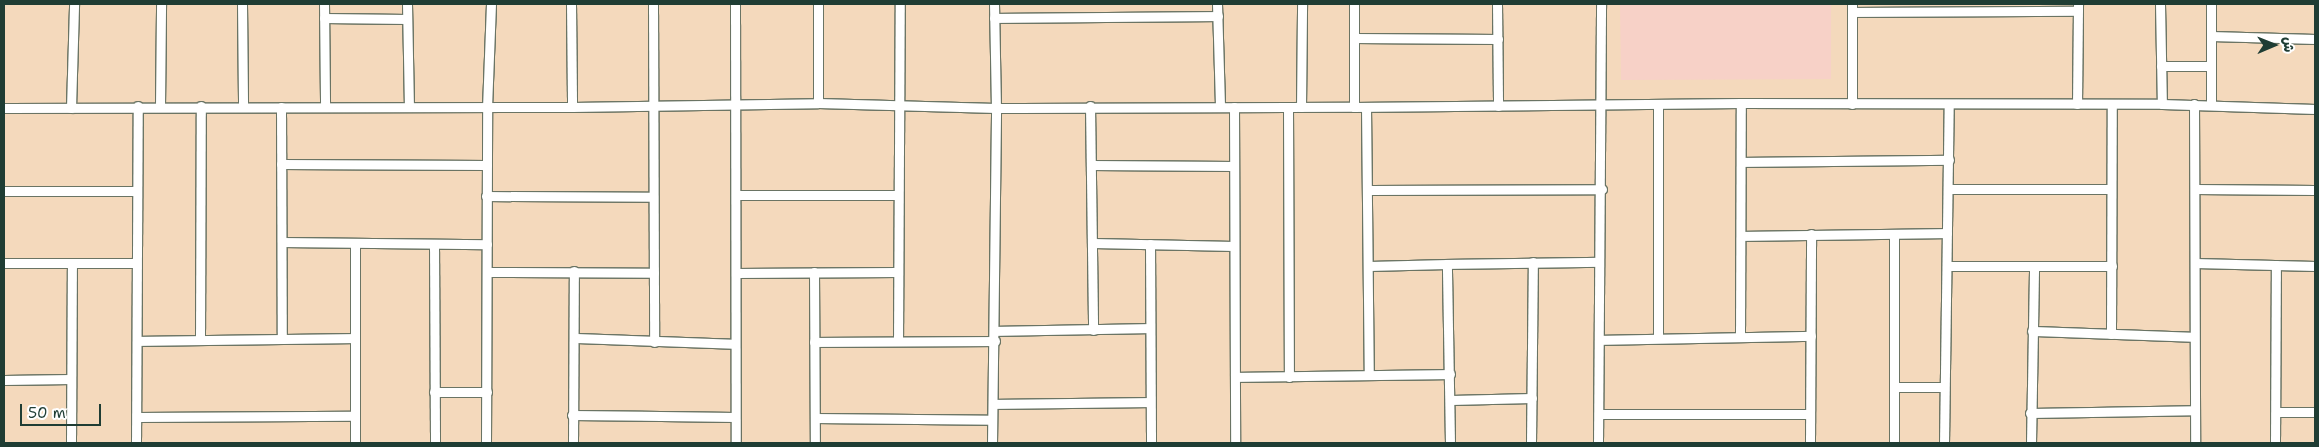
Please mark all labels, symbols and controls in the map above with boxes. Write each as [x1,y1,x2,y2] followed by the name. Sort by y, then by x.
[2249,20,2299,70] north arrow
[2280,37,2298,53] text: ش
[22,394,104,426] scale bar
[28,403,66,423] text: 50 m

